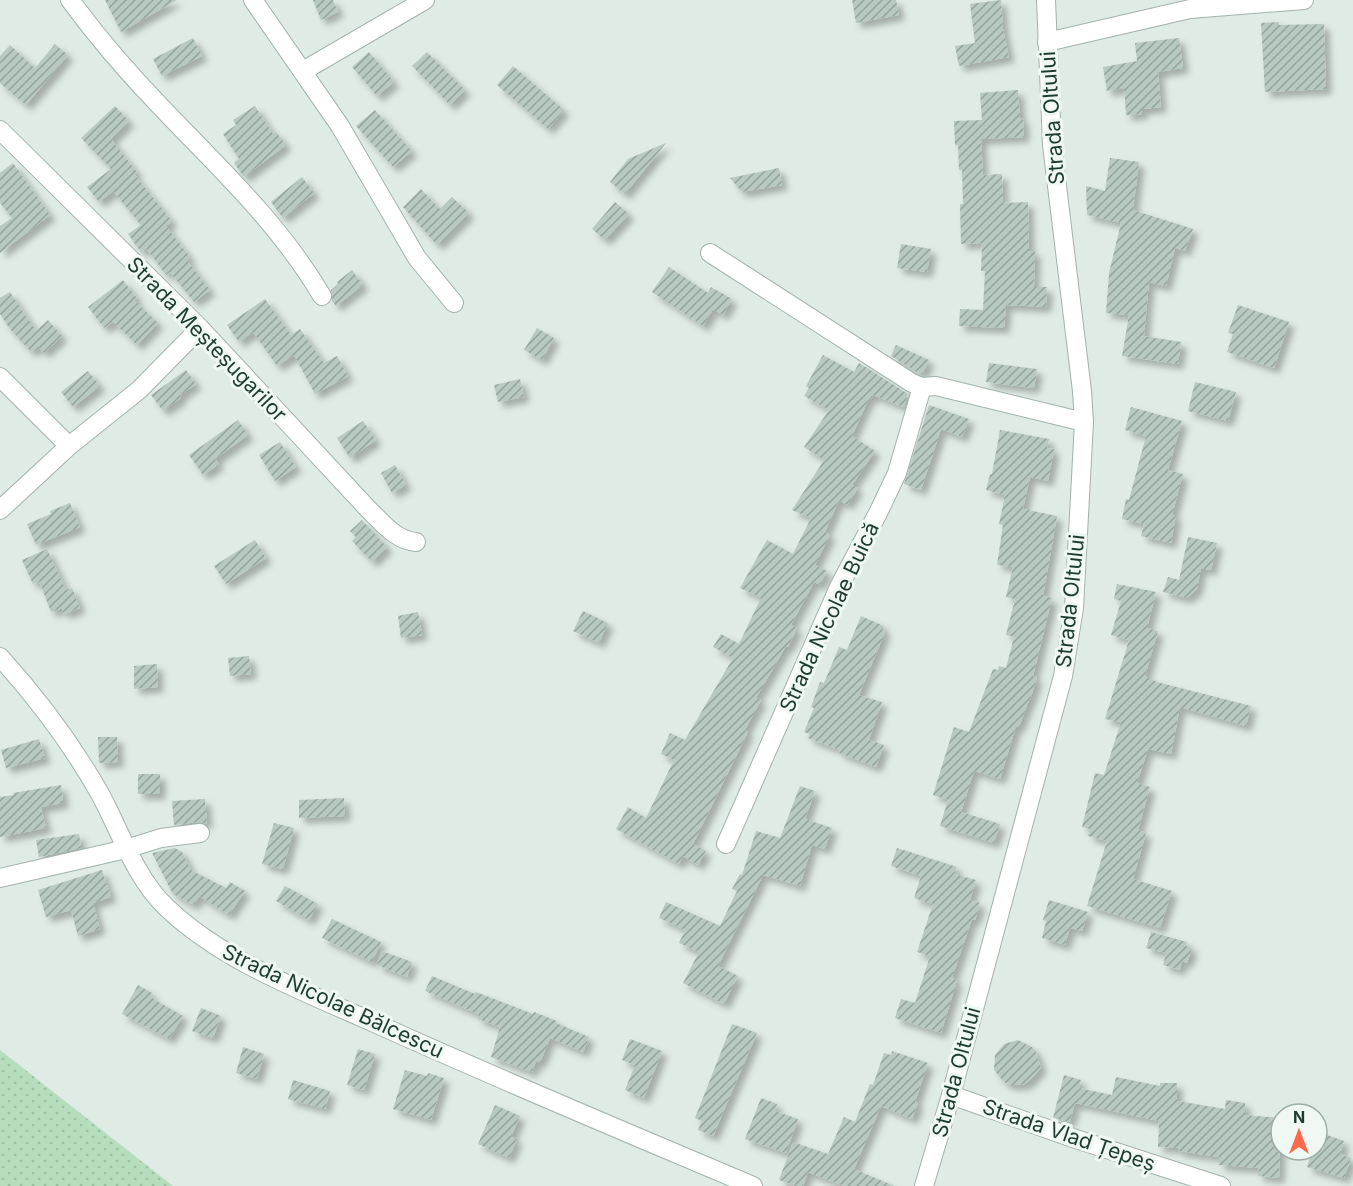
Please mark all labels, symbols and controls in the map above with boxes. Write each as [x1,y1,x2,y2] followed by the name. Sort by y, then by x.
[1035,50,1069,186] street label: Strada Oltului
[122,252,292,426] street label: Strada Meșteșugarilor
[774,518,884,716] street label: Strada Nicolae Buică
[1051,533,1089,669] street label: Strada Oltului
[218,939,448,1063] street label: Strada Nicolae Bălcescu
[927,1004,985,1140] street label: Strada Oltului
[979,1094,1159,1177] street label: Strada Vlad Țepeș
[1269,1102,1329,1162] north arrow
[1293,1107,1305,1127] text: N

